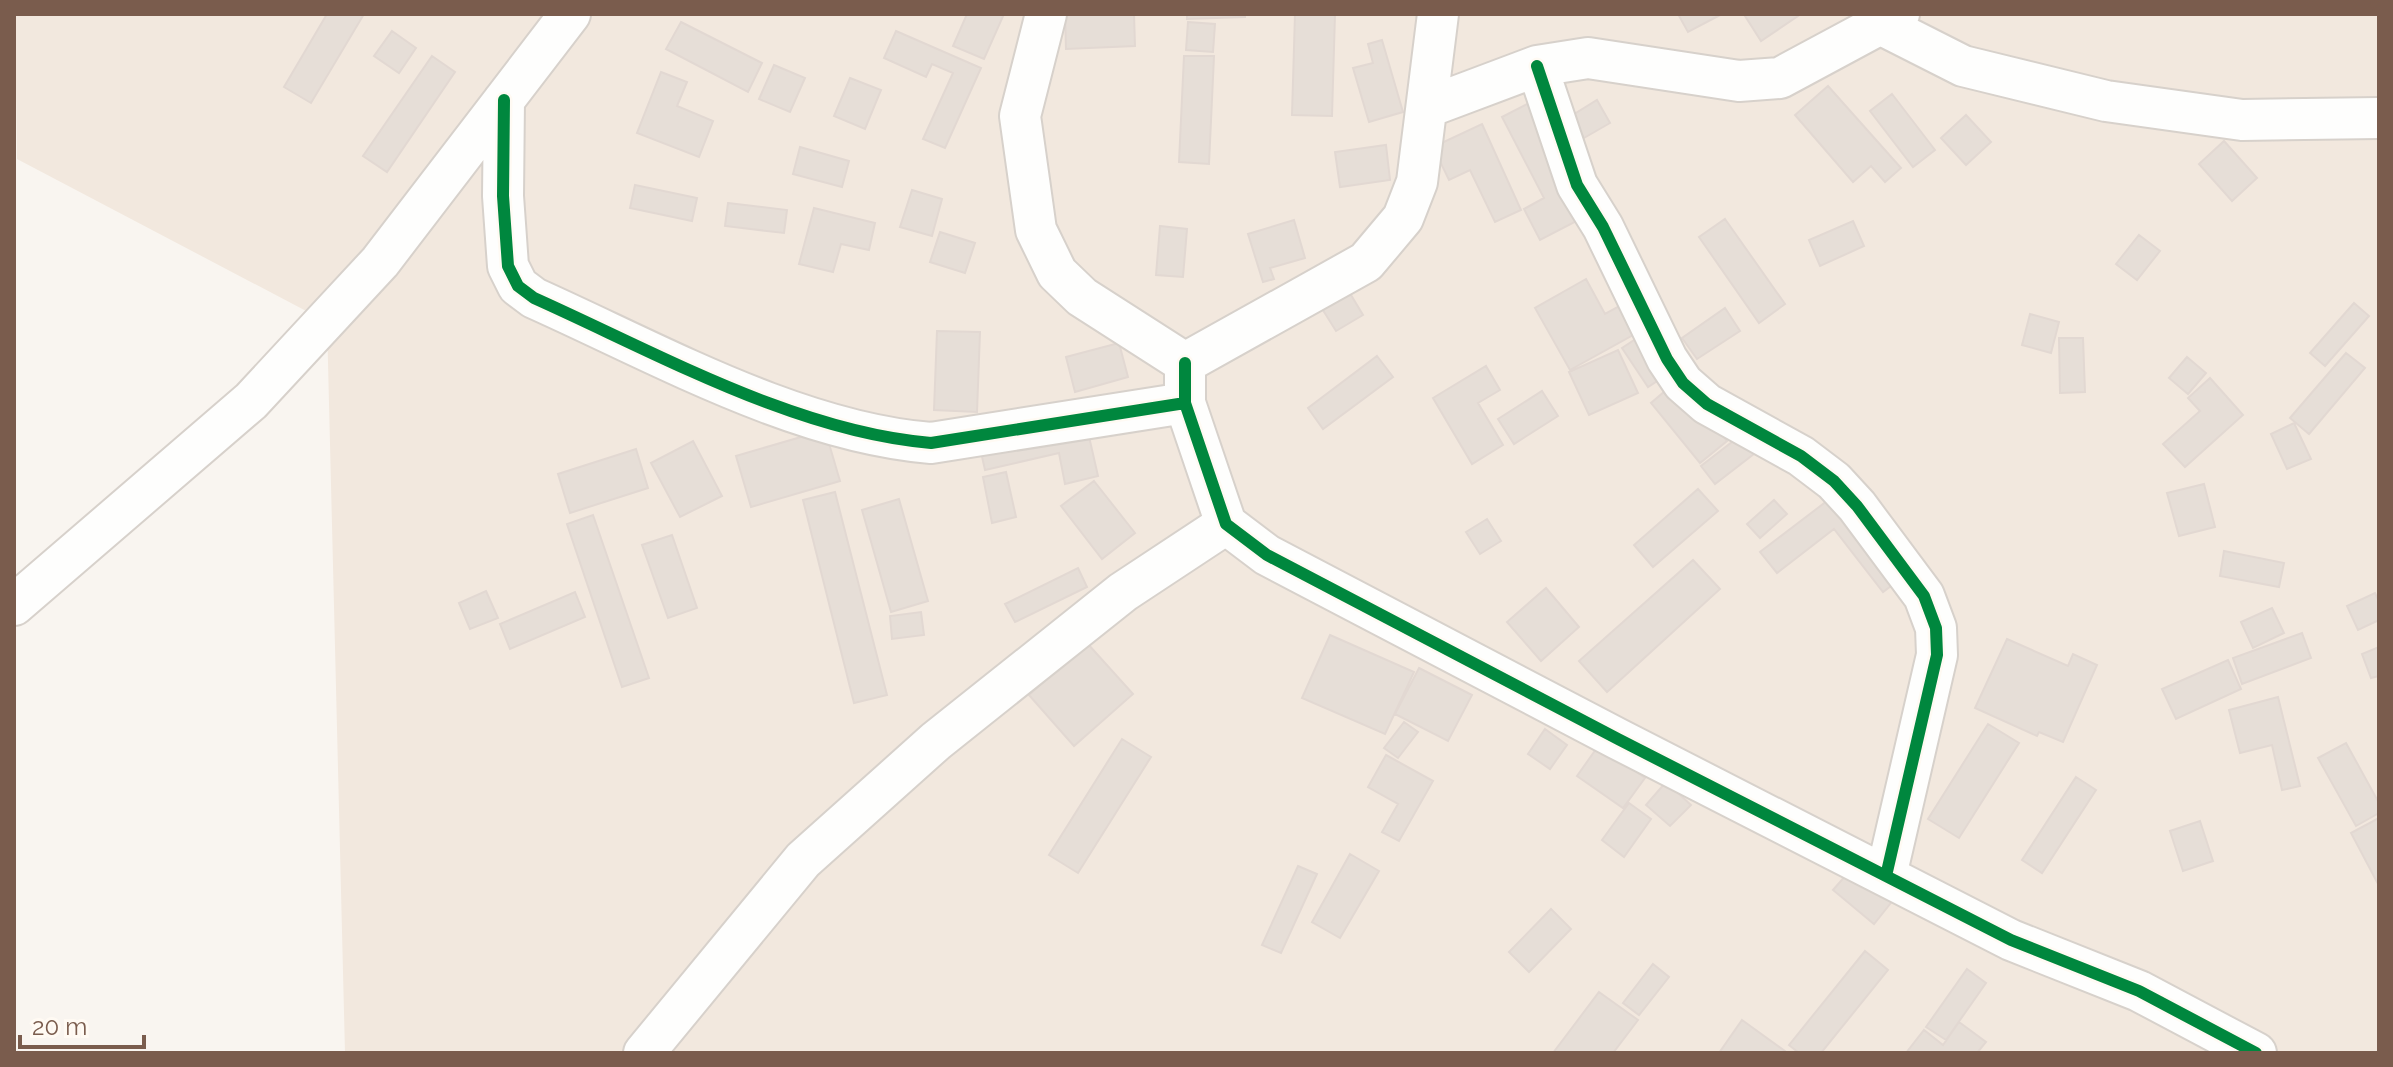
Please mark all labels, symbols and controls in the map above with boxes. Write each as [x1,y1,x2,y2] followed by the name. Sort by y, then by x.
[20,999,144,1049] scale bar
[32,1012,87,1041] text: 20 m

